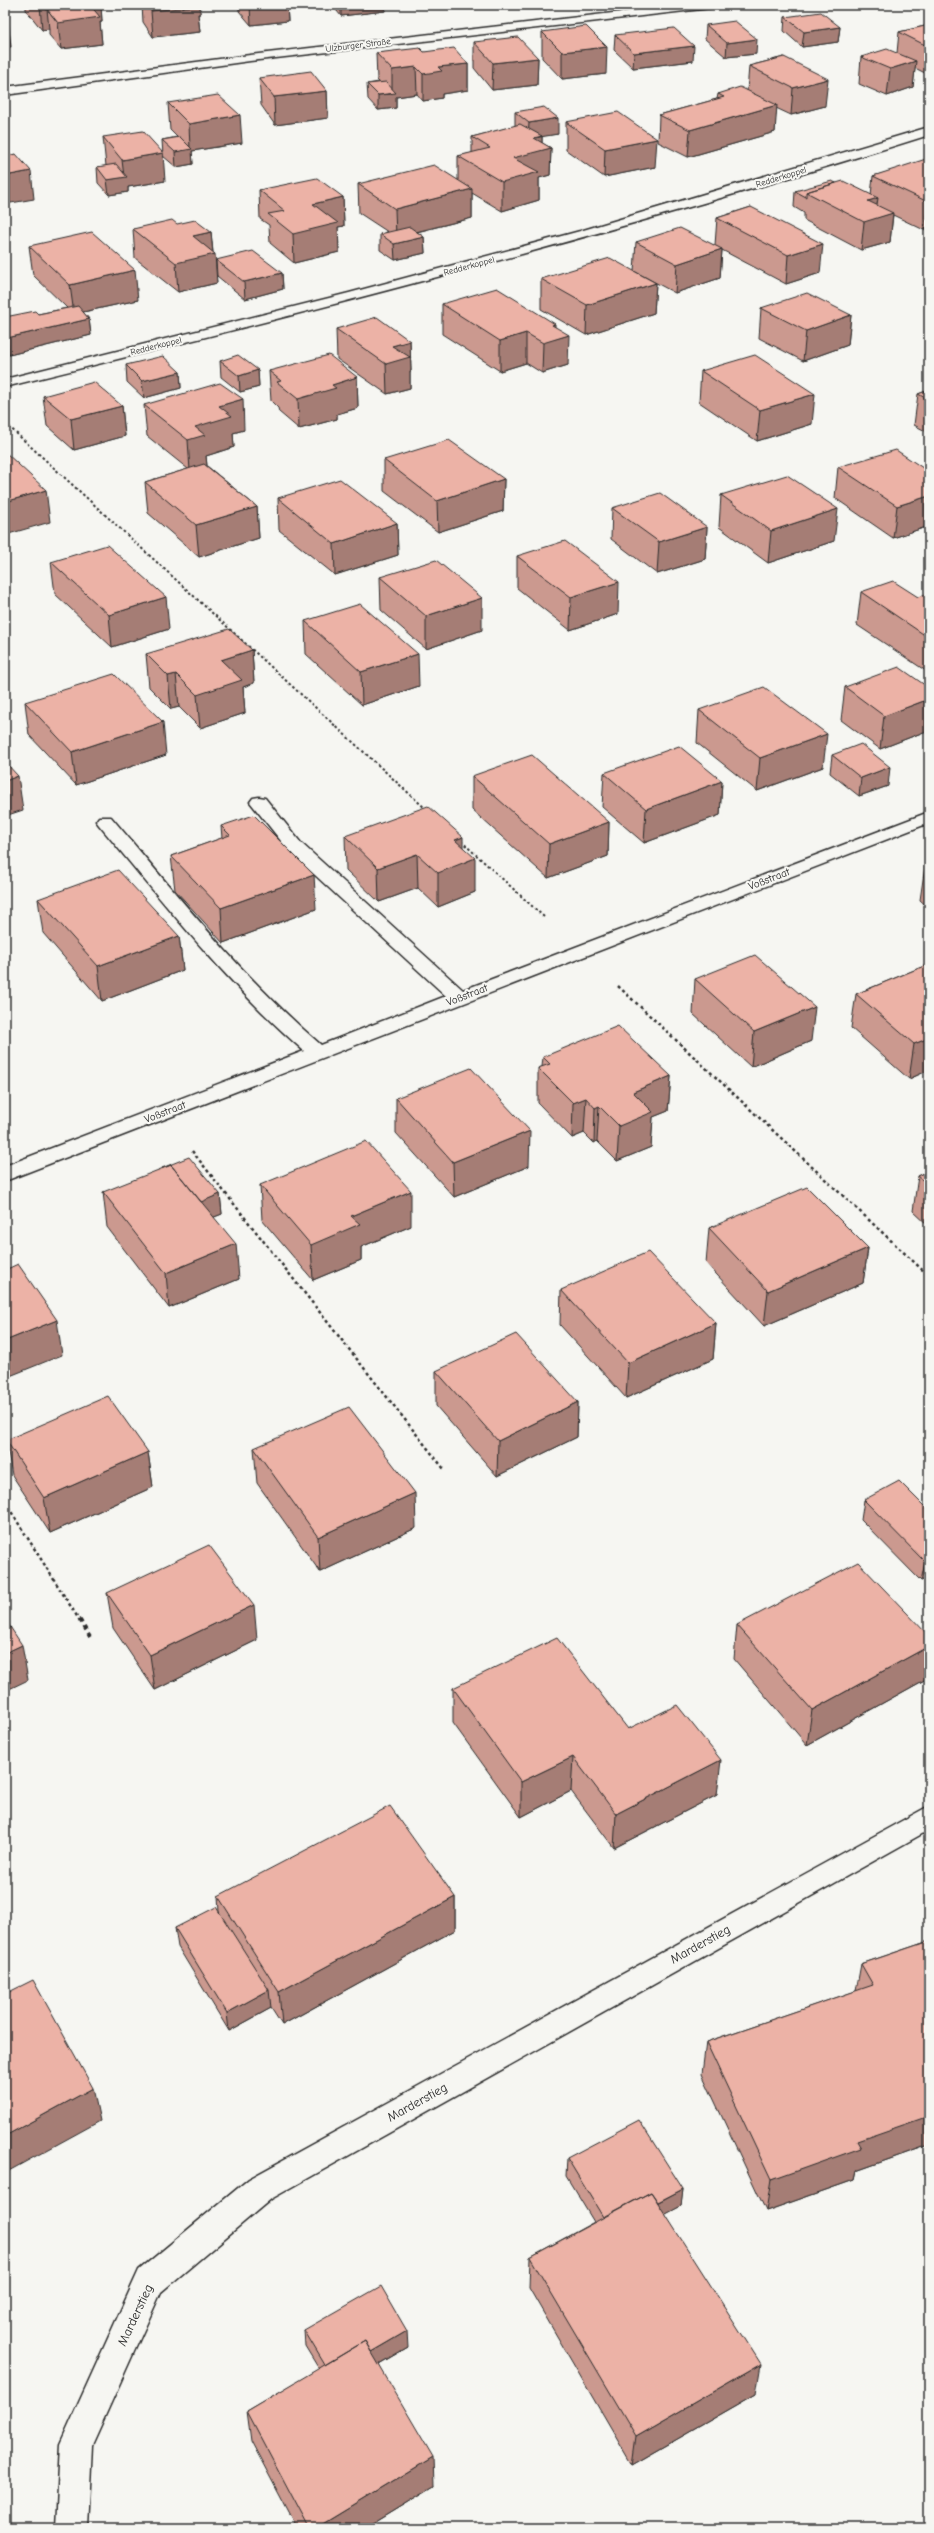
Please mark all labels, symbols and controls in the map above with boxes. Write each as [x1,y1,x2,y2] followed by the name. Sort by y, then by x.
[325,36,392,54] street label: Ulzburger Straße
[755,165,808,189] street label: Redderkoppel
[442,254,496,278] street label: Redderkoppel
[129,335,183,357] street label: Redderkoppel
[746,865,792,893] street label: Voßstraat
[444,981,490,1009] street label: Voßstraat
[142,1098,188,1126] street label: Voßstraat
[667,1921,733,1967] street label: Marderstieg
[384,2079,450,2125] street label: Marderstieg
[114,2282,156,2348] street label: Marderstieg

